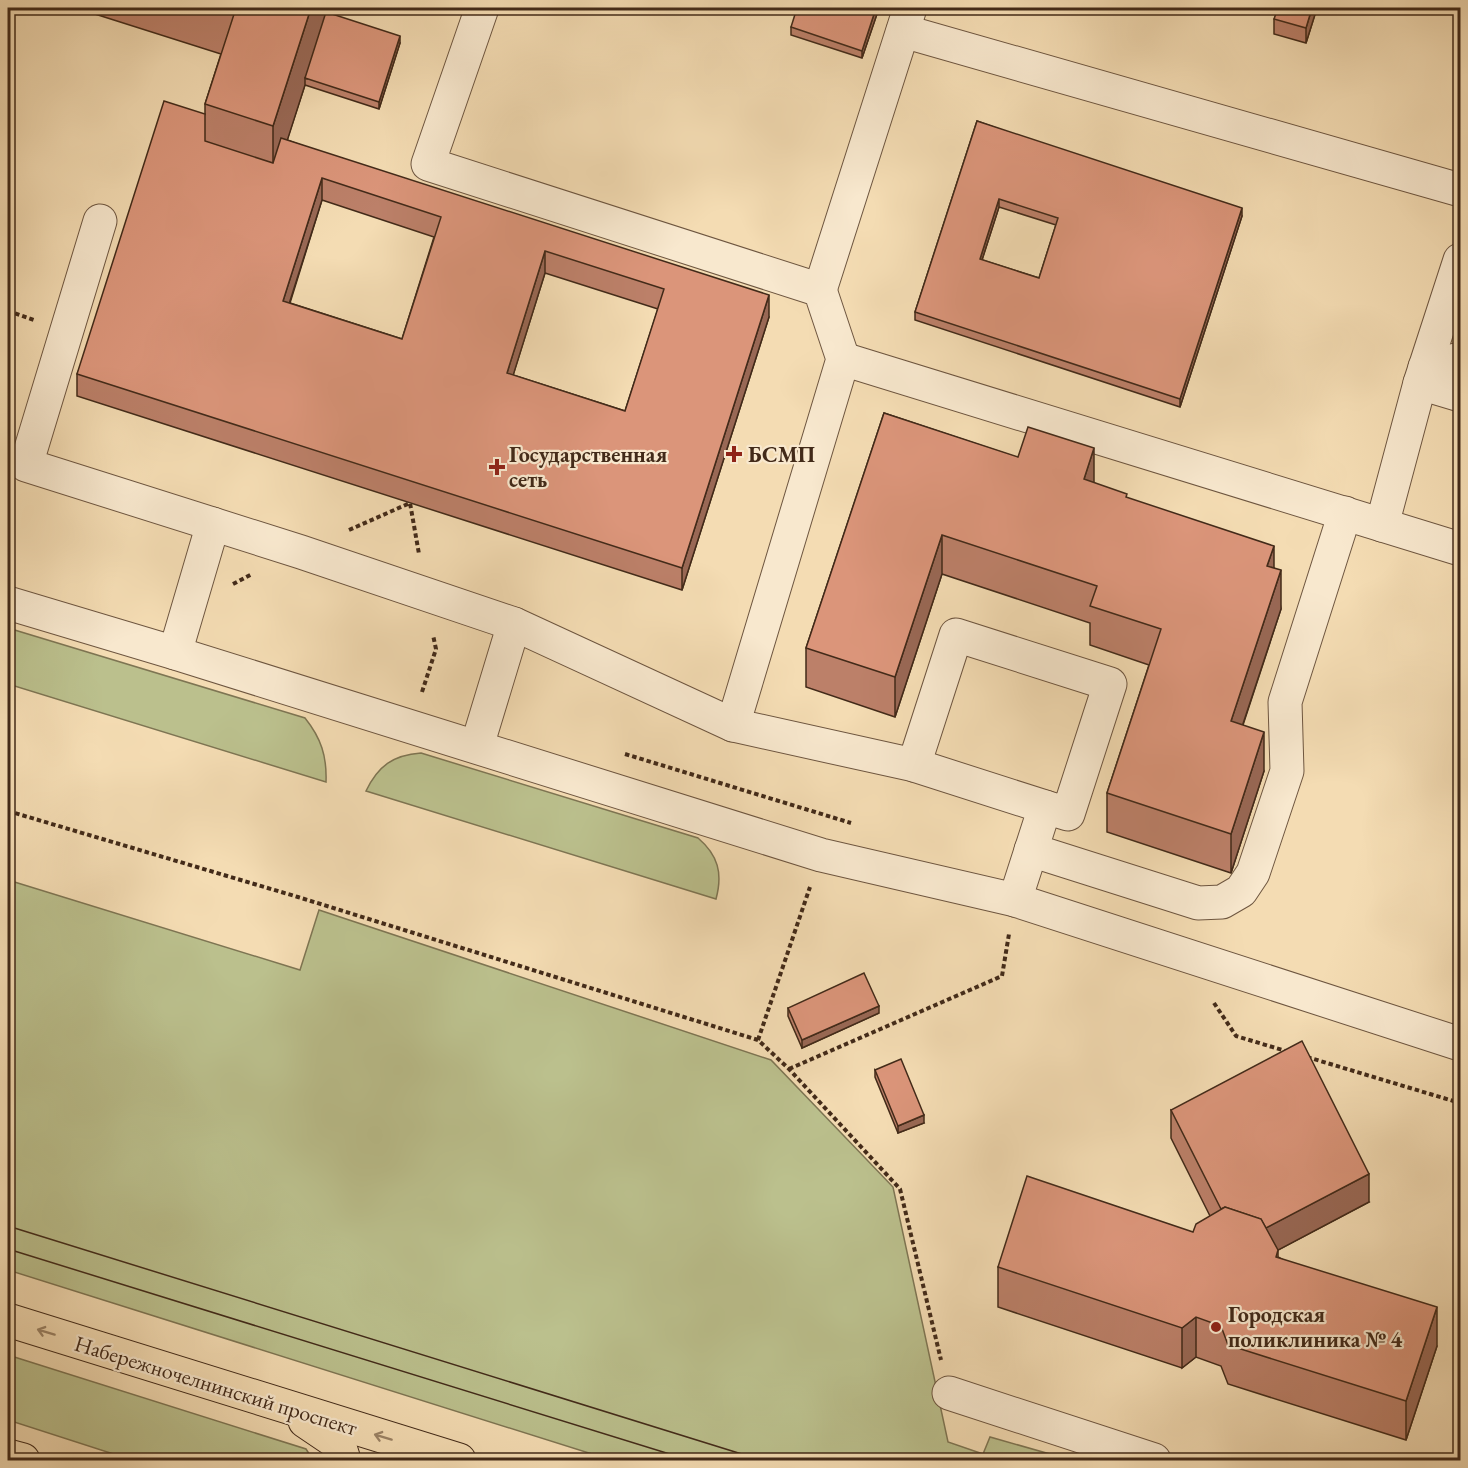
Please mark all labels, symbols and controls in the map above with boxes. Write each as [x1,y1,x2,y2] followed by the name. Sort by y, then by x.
[509,440,667,494] place label: Государственная сеть
[748,440,815,469] place label: БСМП
[725,445,743,463] marker: БСМП
[490,460,504,474] marker: Государственная сеть
[1228,1300,1403,1354] place label: Городская поликлиника № 4
[1209,1320,1223,1334] marker: Городская поликлиника № 4
[37,1326,56,1337] one-way arrow
[71,1329,361,1442] street label: Набережночелнинский проспект
[374,1431,393,1442] one-way arrow

